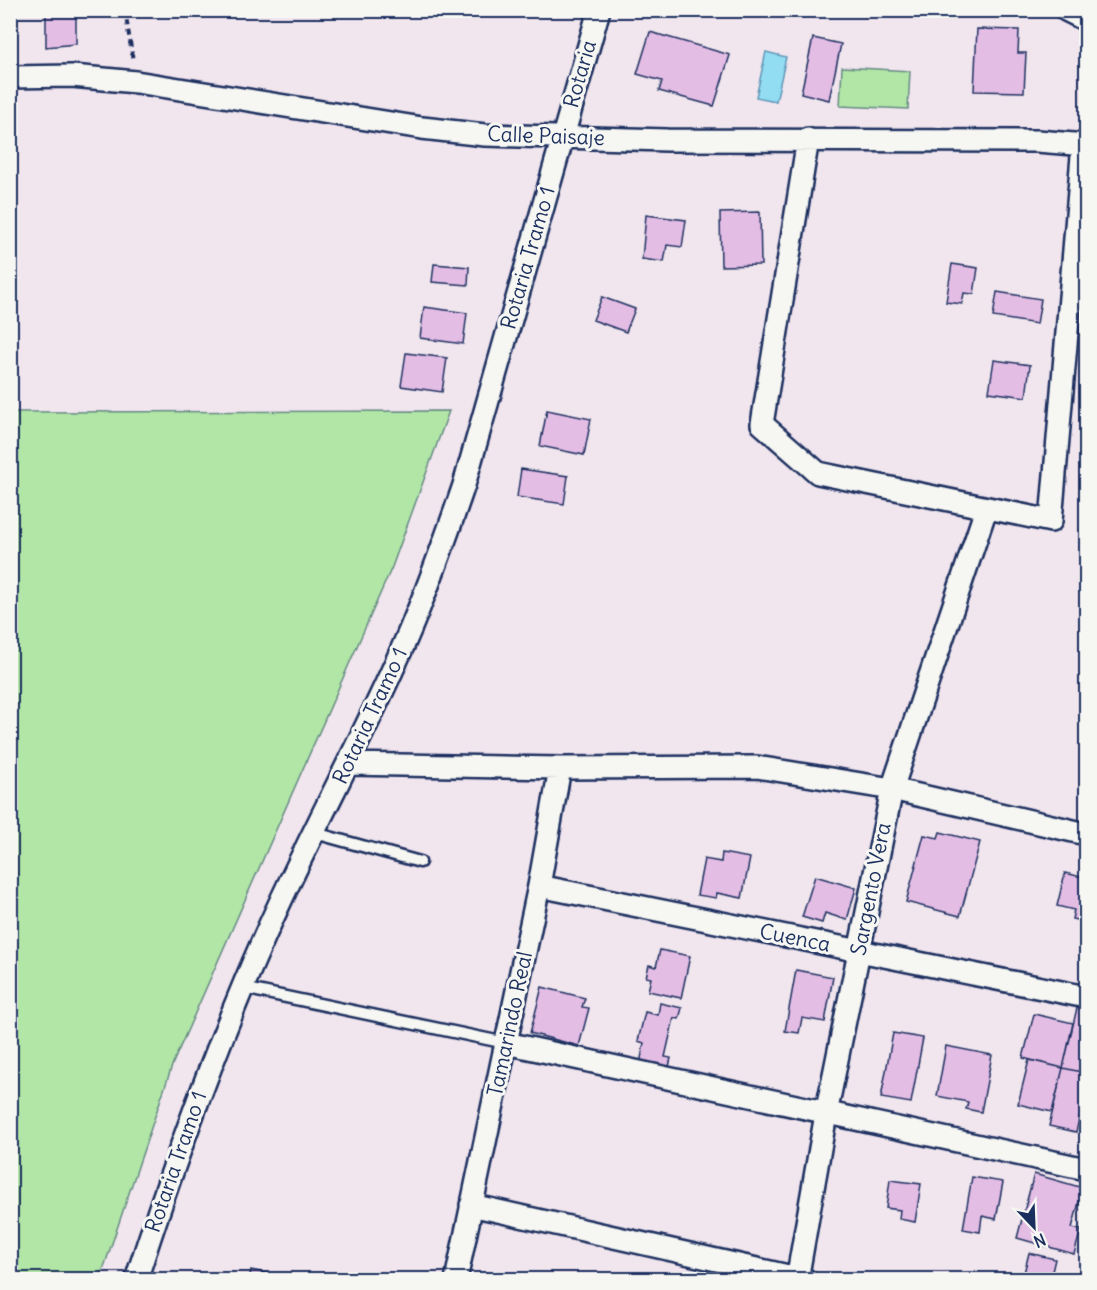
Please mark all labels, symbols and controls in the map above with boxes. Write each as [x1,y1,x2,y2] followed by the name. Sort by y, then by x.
[557,37,602,111] street label: Rotaria
[487,120,605,151] street label: Calle Paisaje
[494,183,561,333] street label: Rotaria Tramo 1
[326,643,413,788] street label: Rotaria Tramo 1
[844,820,897,958] street label: Sargento Vera
[757,917,833,958] street label: Cuenca
[481,949,538,1099] street label: Tamarindo Real
[139,1088,212,1236] street label: Rotaria Tramo 1
[1004,1197,1064,1257] north arrow
[1031,1229,1049,1252] text: N

